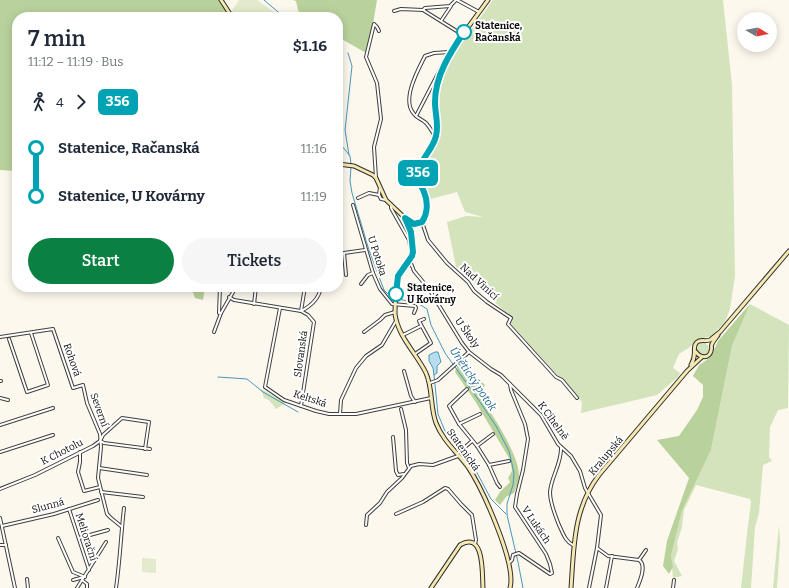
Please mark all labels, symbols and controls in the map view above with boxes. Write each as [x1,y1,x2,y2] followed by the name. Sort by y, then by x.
[737,12,777,52] north arrow
[737,12,777,52] map controls
[475,20,523,44] place label: Statenice, Račanská
[456,24,472,40] marker: Statenice, Račanská
[28,25,86,52] text: 7 min
[293,37,327,55] text: $1.16
[28,54,123,69] text: 11:12 – 11:19 · Bus
[28,91,50,113] icon: walk
[70,91,92,113] icon: forward
[106,93,130,110] text: 356
[56,95,64,110] text: 4
[58,139,200,157] text: Statenice, Račanská
[301,141,327,156] text: 11:16
[395,160,441,186] line badge: 356
[406,164,430,181] text: 356
[58,187,205,205] text: Statenice, U Kovárny
[301,189,327,204] text: 11:19
[365,235,389,278] street label: U Potoka
[28,238,174,284] button: Start
[182,238,327,284] button: Tickets
[457,261,501,303] street label: Nad Vinicí
[407,282,456,306] place label: Statenice, U Kovárny
[388,286,404,302] marker: Statenice, U Kovárny
[452,314,484,351] street label: U Školy
[292,329,310,378] street label: Slovanská
[61,342,83,379] street label: Rohová
[447,344,501,414] water label: Únětický potok
[292,388,329,410] street label: Keltská
[87,391,112,429] street label: Severní
[535,399,571,443] street label: K Cihelně
[444,427,482,474] street label: Statenická
[586,434,626,478] street label: Kralupská
[39,436,85,468] street label: K Chotolu
[30,496,66,516] street label: Slunná
[519,504,553,547] street label: V Lukách
[73,511,100,563] street label: Meliorační

